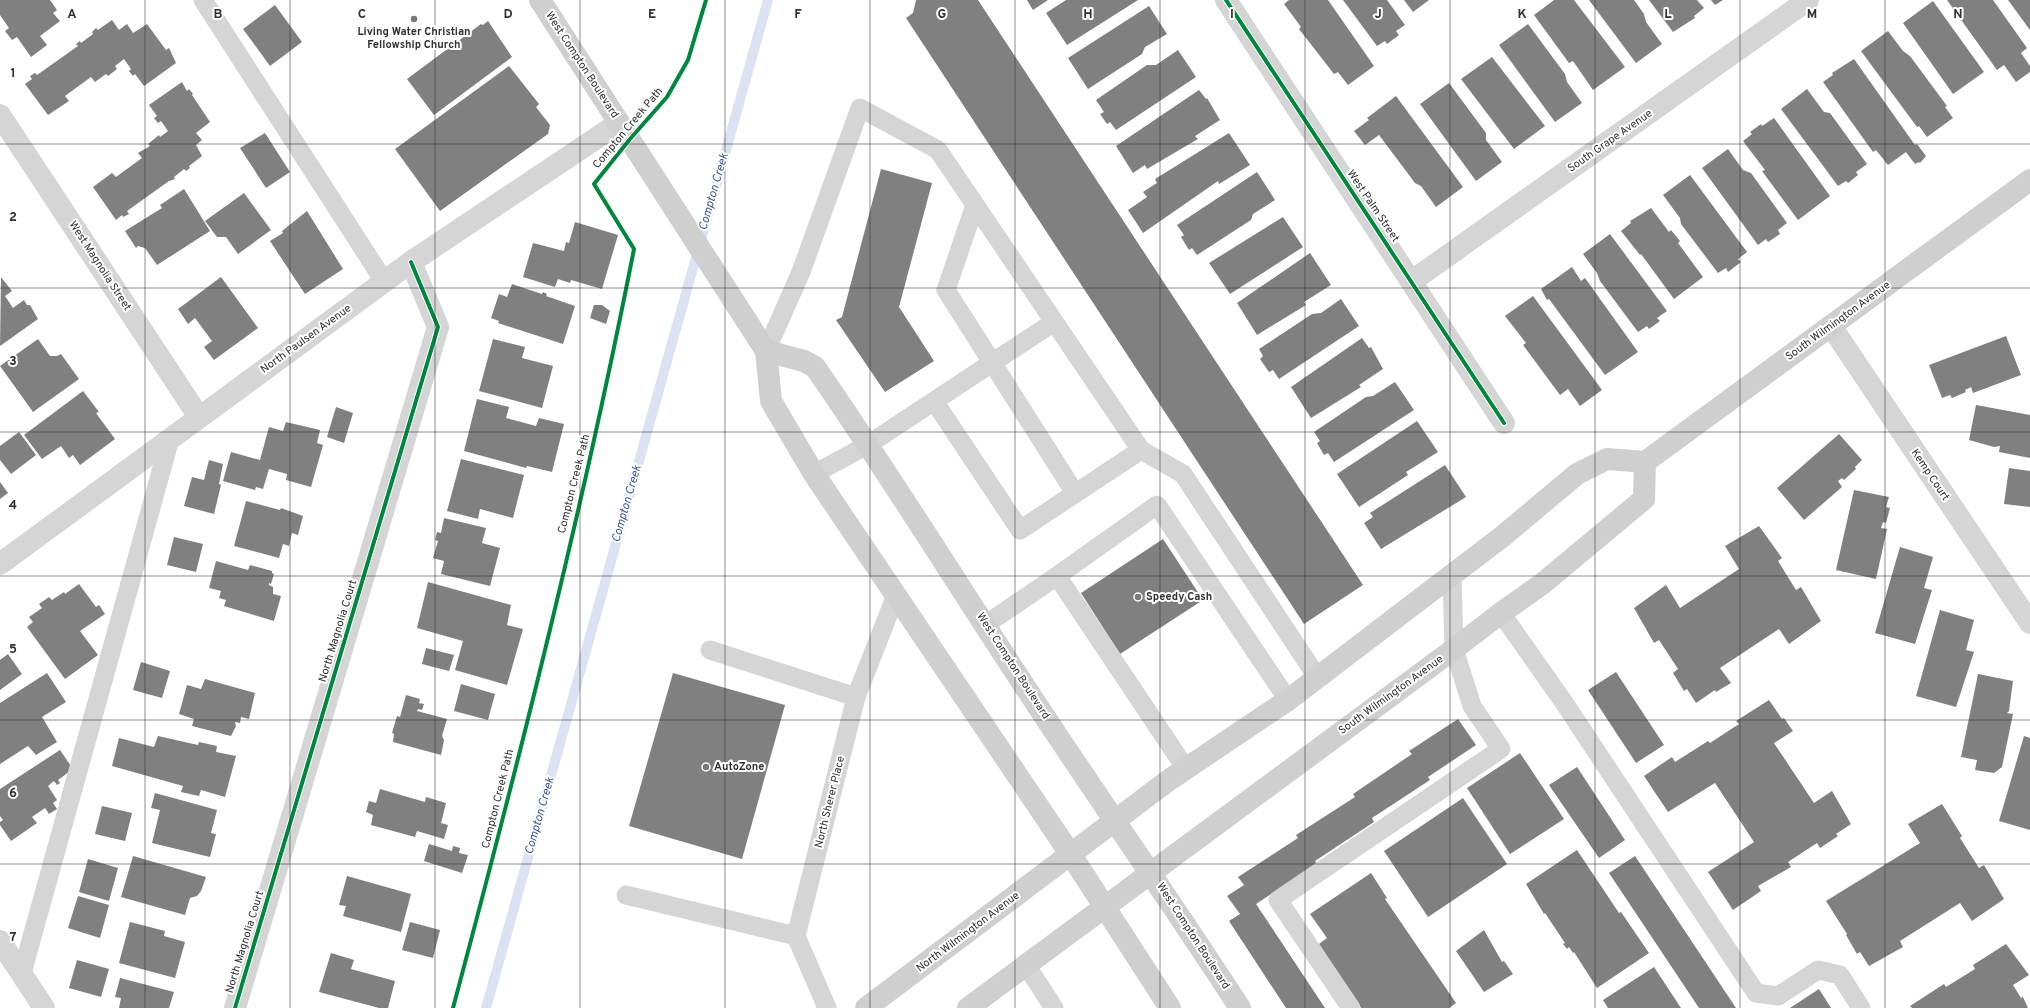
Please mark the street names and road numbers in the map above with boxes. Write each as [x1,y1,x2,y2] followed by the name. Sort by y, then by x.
[542,9,622,121] street label: West Compton Boulevard
[590,85,666,171] street label: Compton Creek Path
[1565,106,1655,175] street label: South Grape Avenue
[1344,167,1402,245] street label: West Palm Street
[66,218,134,314] street label: West Magnolia Street
[1783,278,1893,364] street label: South Wilmington Avenue
[258,301,354,377] street label: North Paulsen Avenue
[555,433,593,535] street label: Compton Creek Path
[1908,446,1952,504] street label: Kemp Court
[316,578,360,684] street label: North Magnolia Court
[973,610,1053,722] street label: West Compton Boulevard
[1336,652,1446,738] street label: South Wilmington Avenue
[479,748,517,850] street label: Compton Creek Path
[812,755,848,849] street label: North Sherer Place
[1153,880,1233,992] street label: West Compton Boulevard
[223,889,267,995] street label: North Magnolia Court
[914,889,1022,975] street label: North Wilmington Avenue

